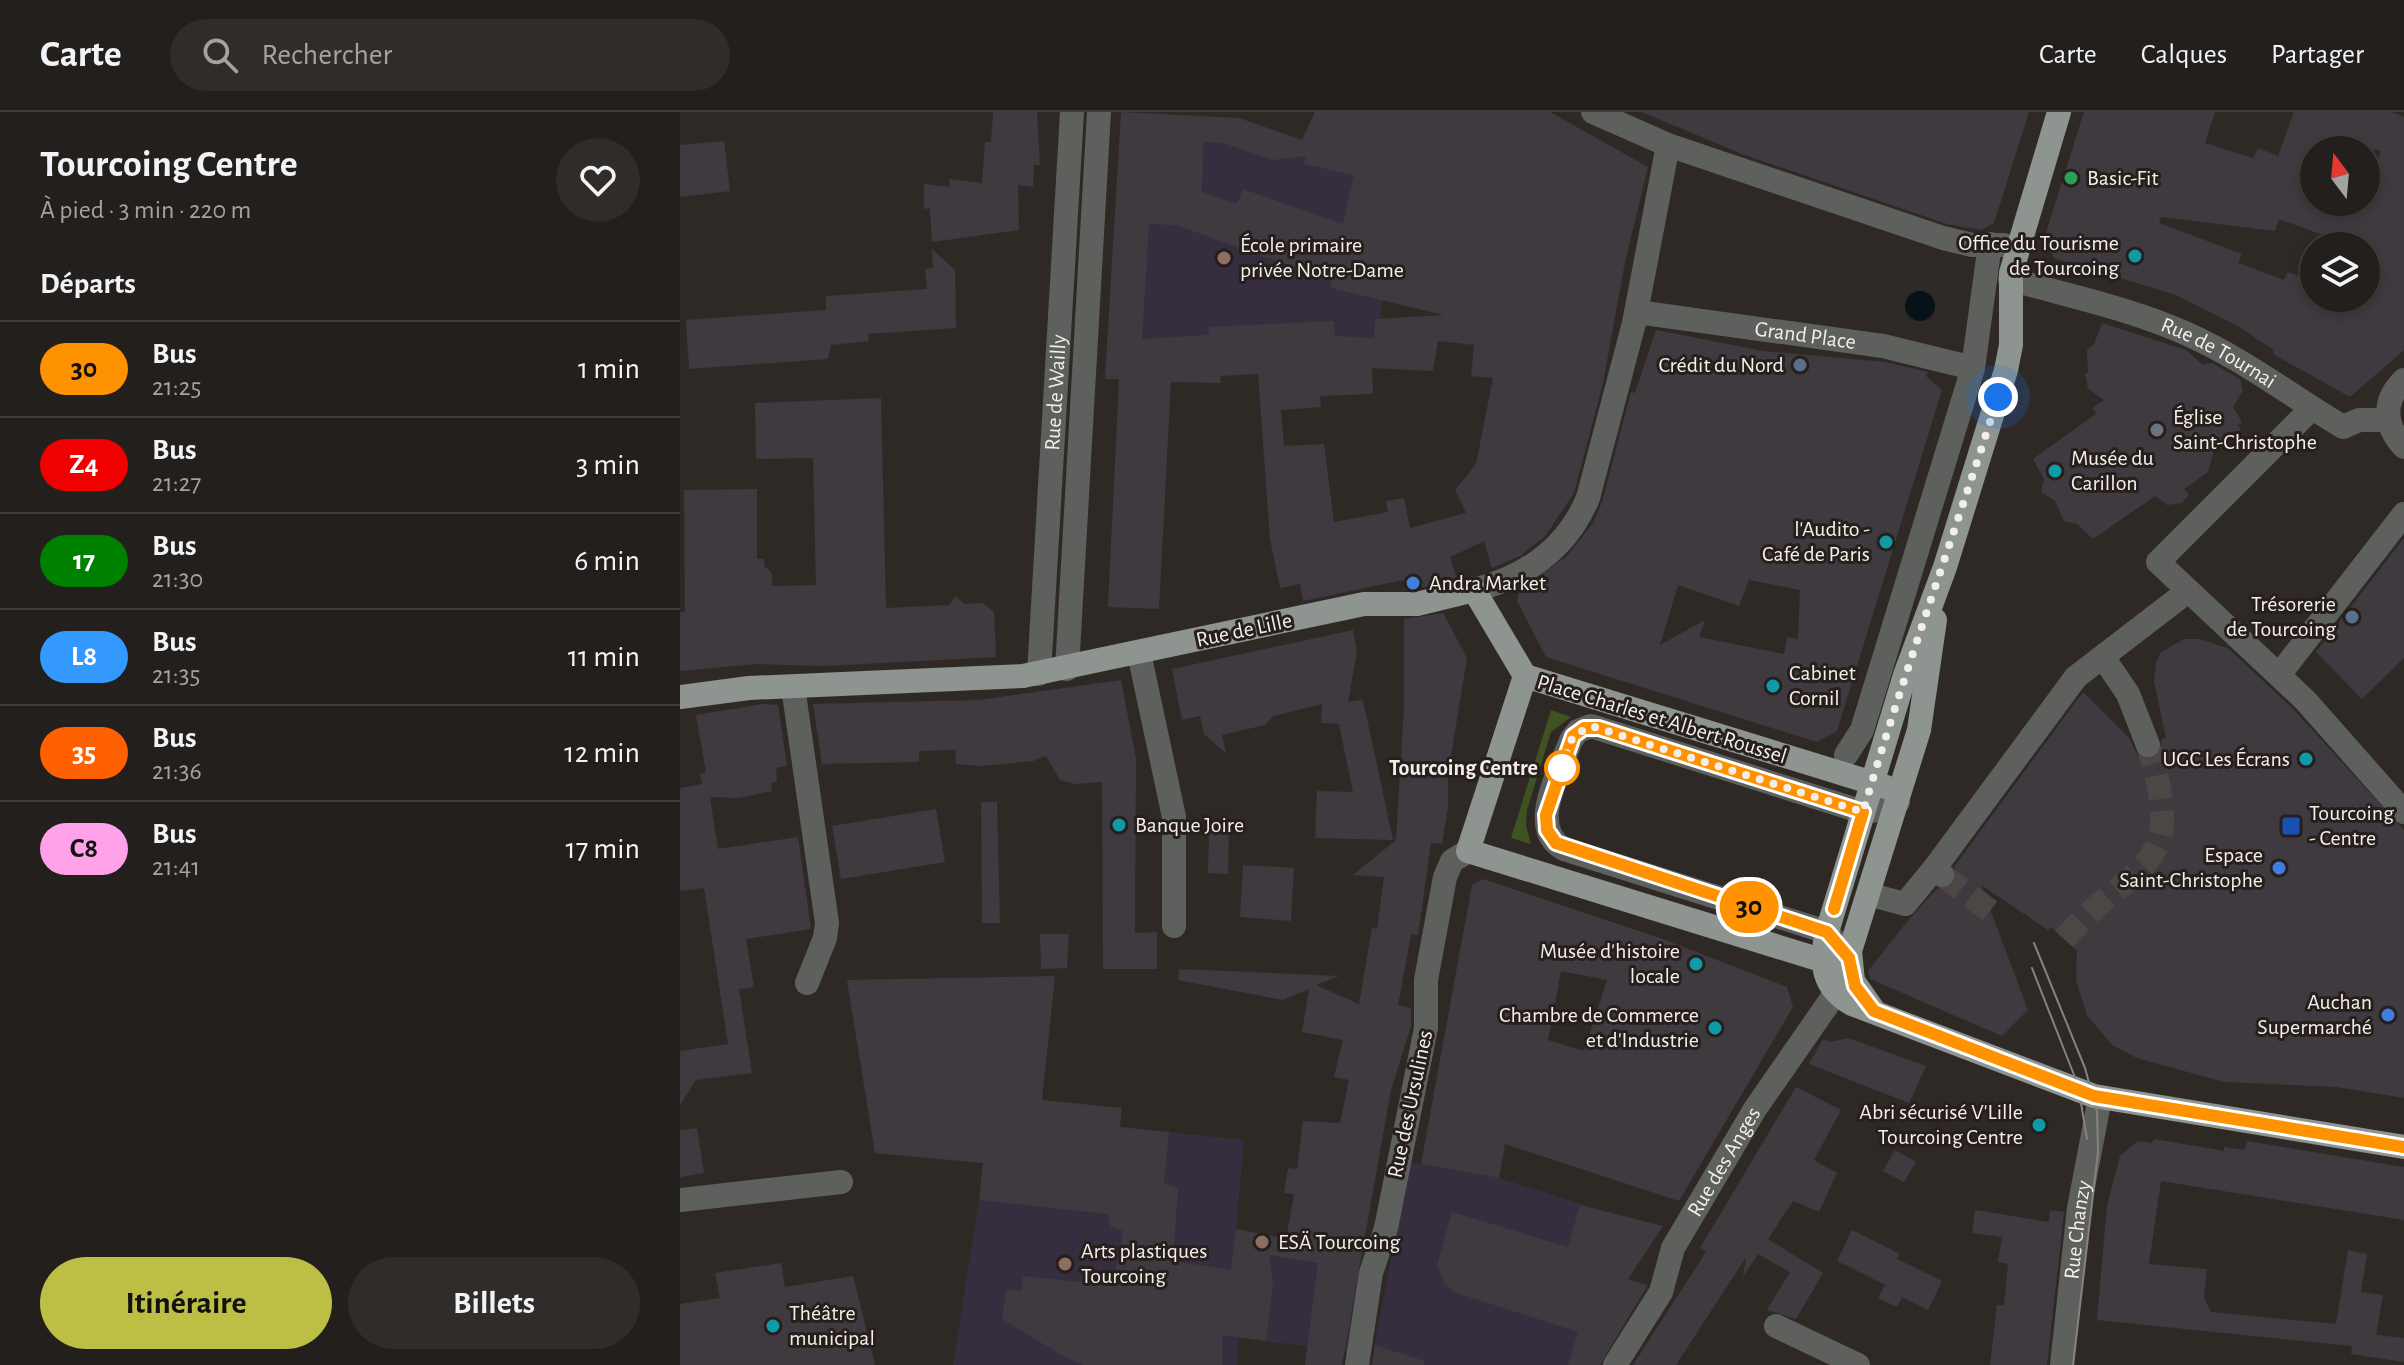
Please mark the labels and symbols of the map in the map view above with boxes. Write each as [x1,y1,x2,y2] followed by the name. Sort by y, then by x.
[2300,136,2380,216] north arrow
[2087,167,2158,189] place label: Basic-Fit
[2062,169,2080,187] marker: Basic-Fit
[1958,232,2119,279] place label: Office du Tourisme de Tourcoing
[1240,233,1404,281] place label: École primaire privée Notre-Dame
[2126,247,2144,265] marker: Office du Tourisme de Tourcoing
[1215,249,1233,267] marker: École primaire privée Notre-Dame
[2158,313,2280,392] street label: Rue de Tournai
[1754,317,1857,353] street label: Grand Place
[1041,333,1070,451] street label: Rue de Wailly
[1659,354,1784,376] place label: Crédit du Nord
[1791,356,1809,374] marker: Crédit du Nord
[1978,377,2018,417] your location
[2173,405,2317,453] place label: Église Saint-Christophe
[2148,421,2166,439] marker: Église Saint-Christophe
[2071,447,2154,494] place label: Musée du Carillon
[2046,462,2064,480] marker: Musée du Carillon
[1762,518,1870,565] place label: l'Audito - Café de Paris
[1877,533,1895,551] marker: l'Audito - Café de Paris
[1429,572,1546,594] place label: Andra Market
[1404,574,1422,592] marker: Andra Market
[2226,593,2336,640] place label: Trésorerie de Tourcoing
[2343,608,2361,626] marker: Trésorerie de Tourcoing
[1194,609,1294,651] street label: Rue de Lille
[1789,662,1856,709] place label: Cabinet Cornil
[1534,670,1790,768] street label: Place Charles et Albert Roussel
[1764,677,1782,695] marker: Cabinet Cornil
[2163,747,2290,770] place label: UGC Les Écrans
[2297,750,2315,768] marker: UGC Les Écrans
[1545,751,1579,785] marker: Tourcoing Centre
[1389,757,1538,779] place label: Tourcoing Centre
[2309,802,2394,849] place label: Tourcoing - Centre
[1135,814,1244,836] place label: Banque Joire
[2280,815,2302,837] marker: Tourcoing - Centre
[1110,816,1128,834] marker: Banque Joire
[2119,844,2263,891] place label: Espace Saint-Christophe
[2270,859,2288,877] marker: Espace Saint-Christophe
[1713,881,1785,933] line badge: 30
[1540,940,1680,987] place label: Musée d'histoire locale
[1687,955,1705,973] marker: Musée d'histoire locale
[2257,991,2372,1038] place label: Auchan Supermarché
[1499,1004,1699,1051] place label: Chambre de Commerce et d'Industrie
[2379,1006,2397,1024] marker: Auchan Supermarché
[1706,1019,1724,1037] marker: Chambre de Commerce et d'Industrie
[1384,1028,1436,1180] street label: Rue des Ursulines
[1859,1101,2023,1148] place label: Abri sécurisé V'Lille Tourcoing Centre
[1683,1103,1765,1220] street label: Rue des Anges
[2030,1116,2048,1134] marker: Abri sécurisé V'Lille Tourcoing Centre
[2060,1178,2095,1280] street label: Rue Chanzy
[1278,1231,1400,1253] place label: ESÄ Tourcoing
[1253,1233,1271,1251] marker: ESÄ Tourcoing
[1081,1240,1207,1287] place label: Arts plastiques Tourcoing
[1056,1255,1074,1273] marker: Arts plastiques Tourcoing
[789,1302,875,1349] place label: Théâtre municipal
[764,1317,782,1335] marker: Théâtre municipal

